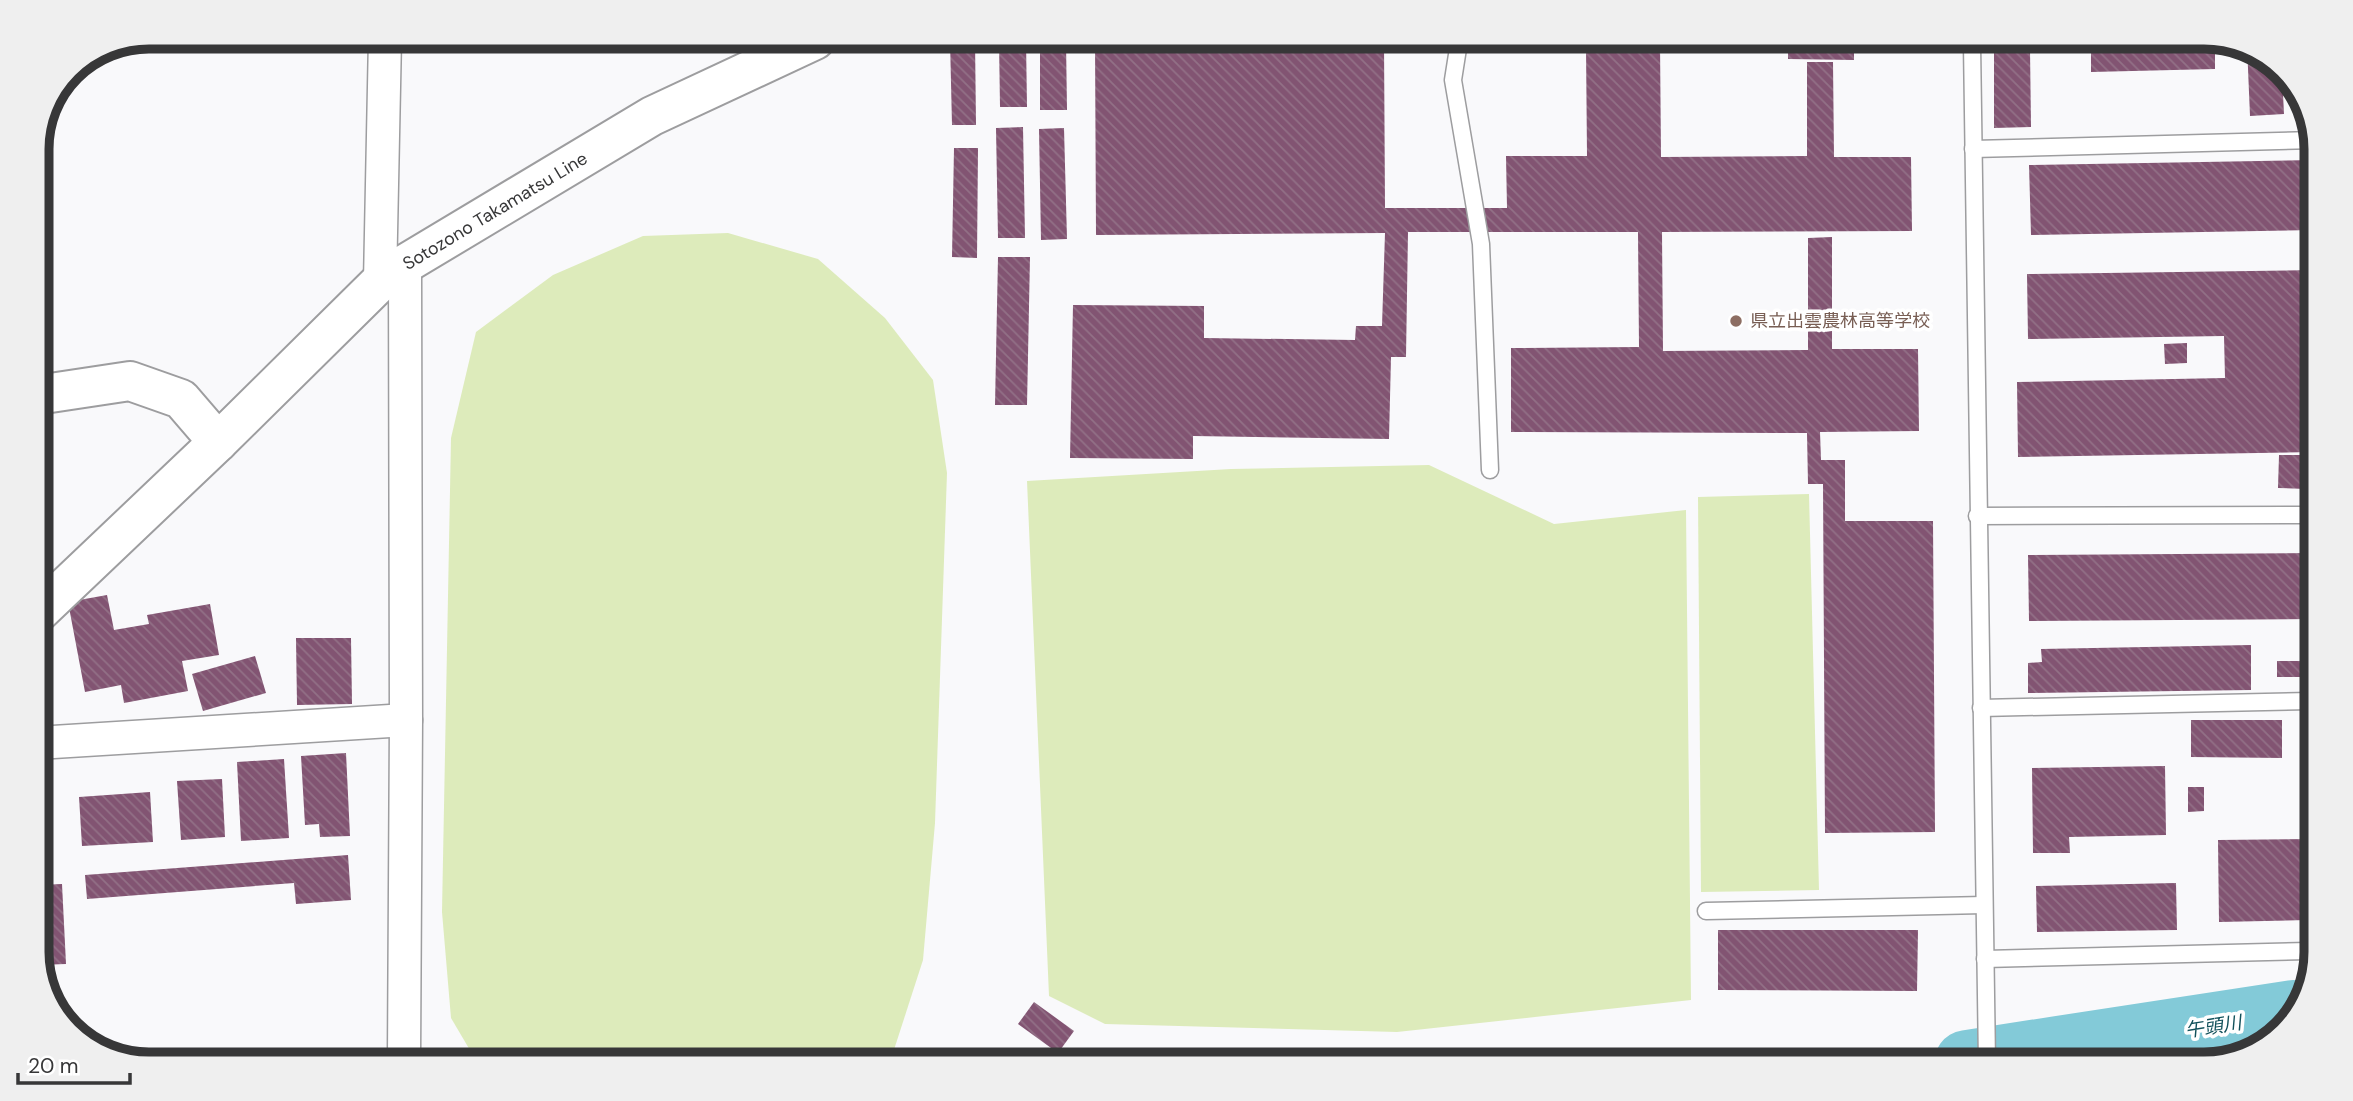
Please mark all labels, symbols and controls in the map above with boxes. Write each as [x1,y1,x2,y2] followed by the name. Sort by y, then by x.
[398,146,592,276] street label: Sotozono Takamatsu Line
[1750,309,1930,333] place label: 県立出雲農林高等学校
[1728,313,1744,329] marker: 県立出雲農林高等学校
[2183,1009,2245,1043] water label: 午頭川
[18,1042,130,1086] scale bar
[28,1052,79,1080] text: 20 m

